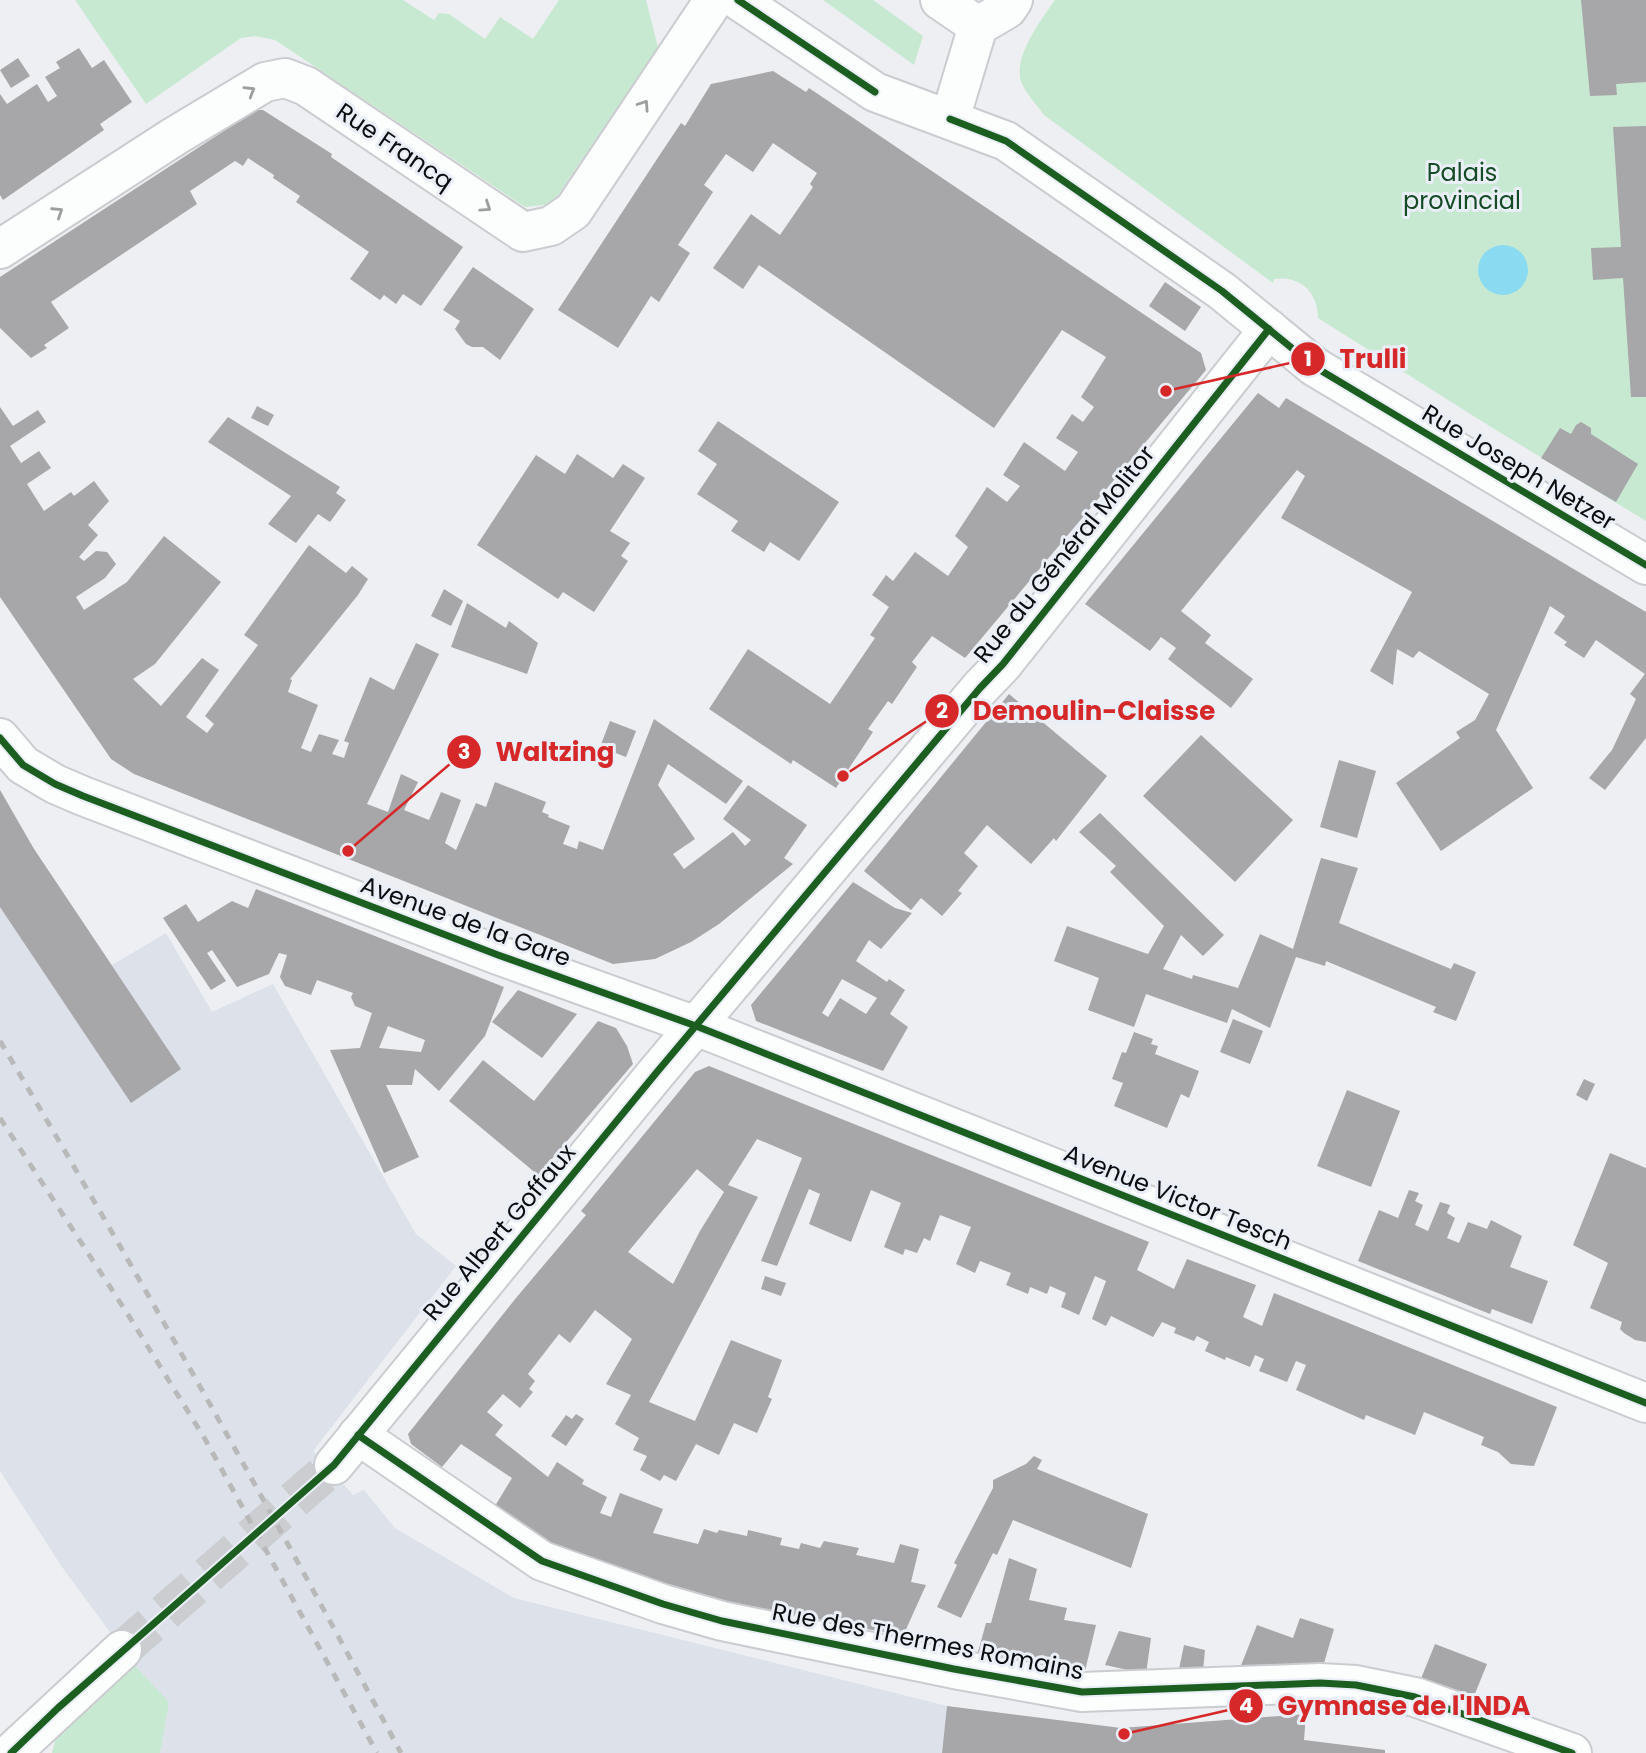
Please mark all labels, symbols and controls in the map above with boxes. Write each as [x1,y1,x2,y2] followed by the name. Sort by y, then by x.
[243,86,256,99] one-way arrow
[330,95,460,197] street label: Rue Francq
[636,100,648,113] one-way arrow
[1403,156,1521,217] park label: Palais provincial
[478,198,491,211] one-way arrow
[50,207,63,220] one-way arrow
[1290,335,1420,382] callout: Trulli
[1339,341,1407,377] text: Trulli
[1304,344,1312,373] text: 1
[1416,396,1622,538] street label: Rue Joseph Netzer
[966,438,1162,670] street label: Rue du Général Molitor
[924,688,1230,735] callout: Demoulin-Claisse
[973,693,1215,729] text: Demoulin-Claisse
[936,696,948,725] text: 2
[447,728,629,775] callout: Waltzing
[496,734,614,770] text: Waltzing
[458,737,470,766] text: 3
[356,868,576,974] street label: Avenue de la Gare
[415,1136,583,1327] street label: Rue Albert Goffaux
[1059,1136,1297,1258] street label: Avenue Victor Tesch
[769,1595,1087,1687] street label: Rue des Thermes Romains
[1228,1682,1544,1729] callout: Gymnase de l'INDA
[1278,1688,1530,1724] text: Gymnase de l'INDA
[1239,1691,1253,1720] text: 4

